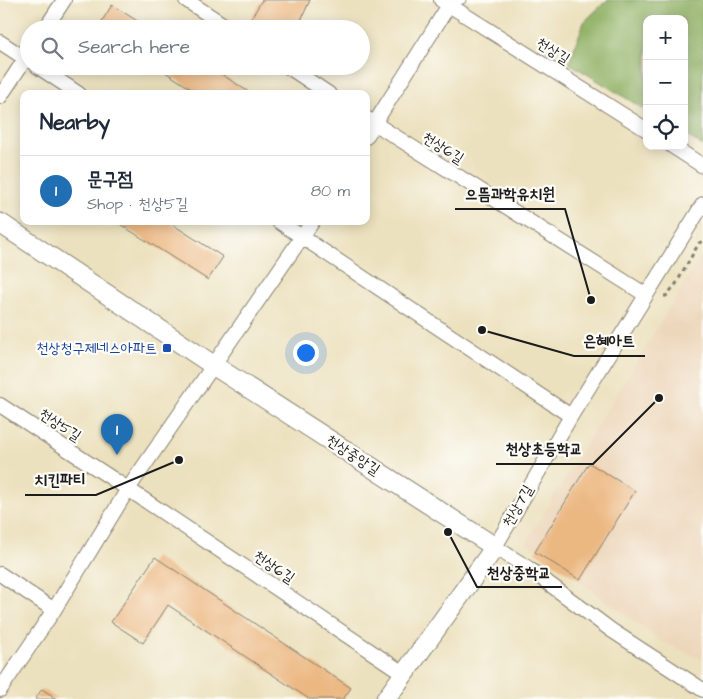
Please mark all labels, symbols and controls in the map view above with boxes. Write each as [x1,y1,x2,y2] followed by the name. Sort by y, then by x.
[643,15,688,150] map controls
[643,15,688,60] button: +
[20,20,370,75] search box
[532,32,574,70] street label: 천상길
[38,34,66,62] icon: search
[78,34,190,61] text: Search here
[643,60,688,105] button: −
[643,105,688,150] button: locate
[40,108,110,137] text: Nearby
[418,127,468,169] street label: 천상6길
[87,166,133,193] text: 문구점
[455,178,565,209] callout: 으뜸과학유치원
[55,180,57,202] text: 1
[311,180,350,202] text: 80 m
[465,183,555,205] text: 으뜸과학유치원
[87,193,188,215] text: Shop · 천상5길
[574,325,645,356] callout: 은혜아트
[583,330,635,352] text: 은혜아트
[36,338,157,359] place label: 천상청구제네스아파트
[293,340,319,366] your location
[161,342,173,354] marker: 천상청구제네스아파트
[35,403,85,447] street label: 천상5길
[101,414,133,455] pin: 1
[322,430,384,480] street label: 천상중앙길
[496,433,593,464] callout: 천상초등학교
[505,438,583,460] text: 천상초등학교
[25,464,96,495] callout: 치킨파티
[34,469,86,491] text: 치킨파티
[498,481,538,531] street label: 천상7길
[249,546,299,588] street label: 천상6길
[477,556,562,587] callout: 천상중학교
[487,562,551,584] text: 천상중학교

